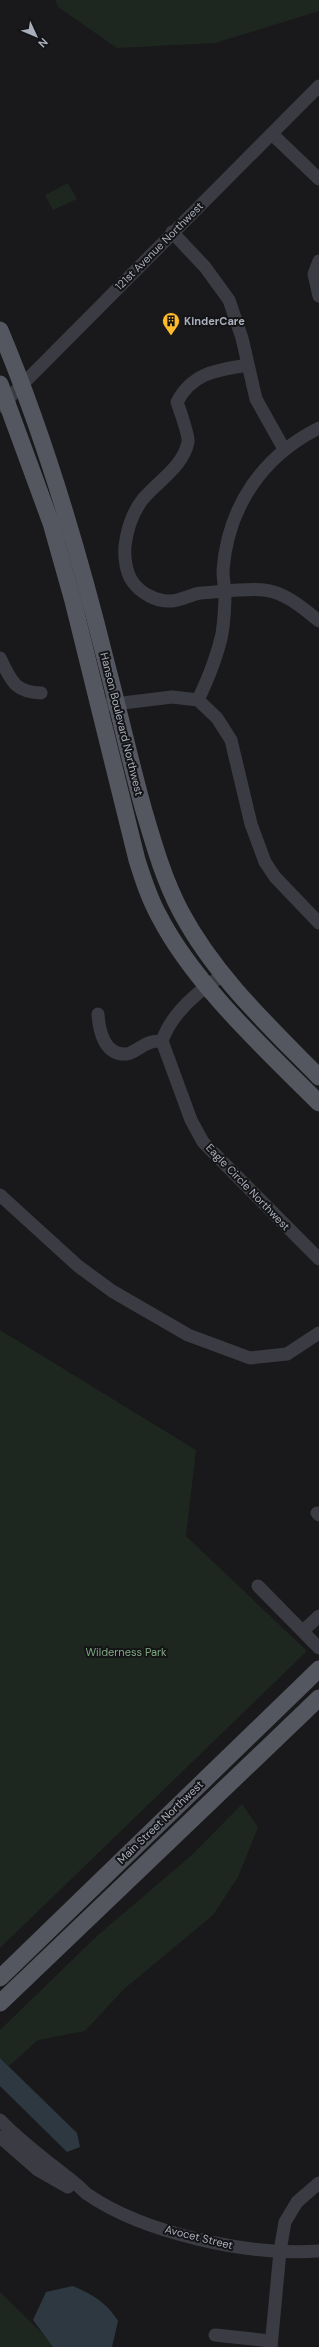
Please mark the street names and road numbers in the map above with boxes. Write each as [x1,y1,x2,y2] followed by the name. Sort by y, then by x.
[112,199,206,293] street label: 121st Avenue Northwest
[97,651,147,797] street label: Hanson Boulevard Northwest
[203,1141,293,1233] street label: Eagle Circle Northwest
[114,1777,206,1867] street label: Main Street Northwest
[164,2222,234,2252] street label: Avocet Street

